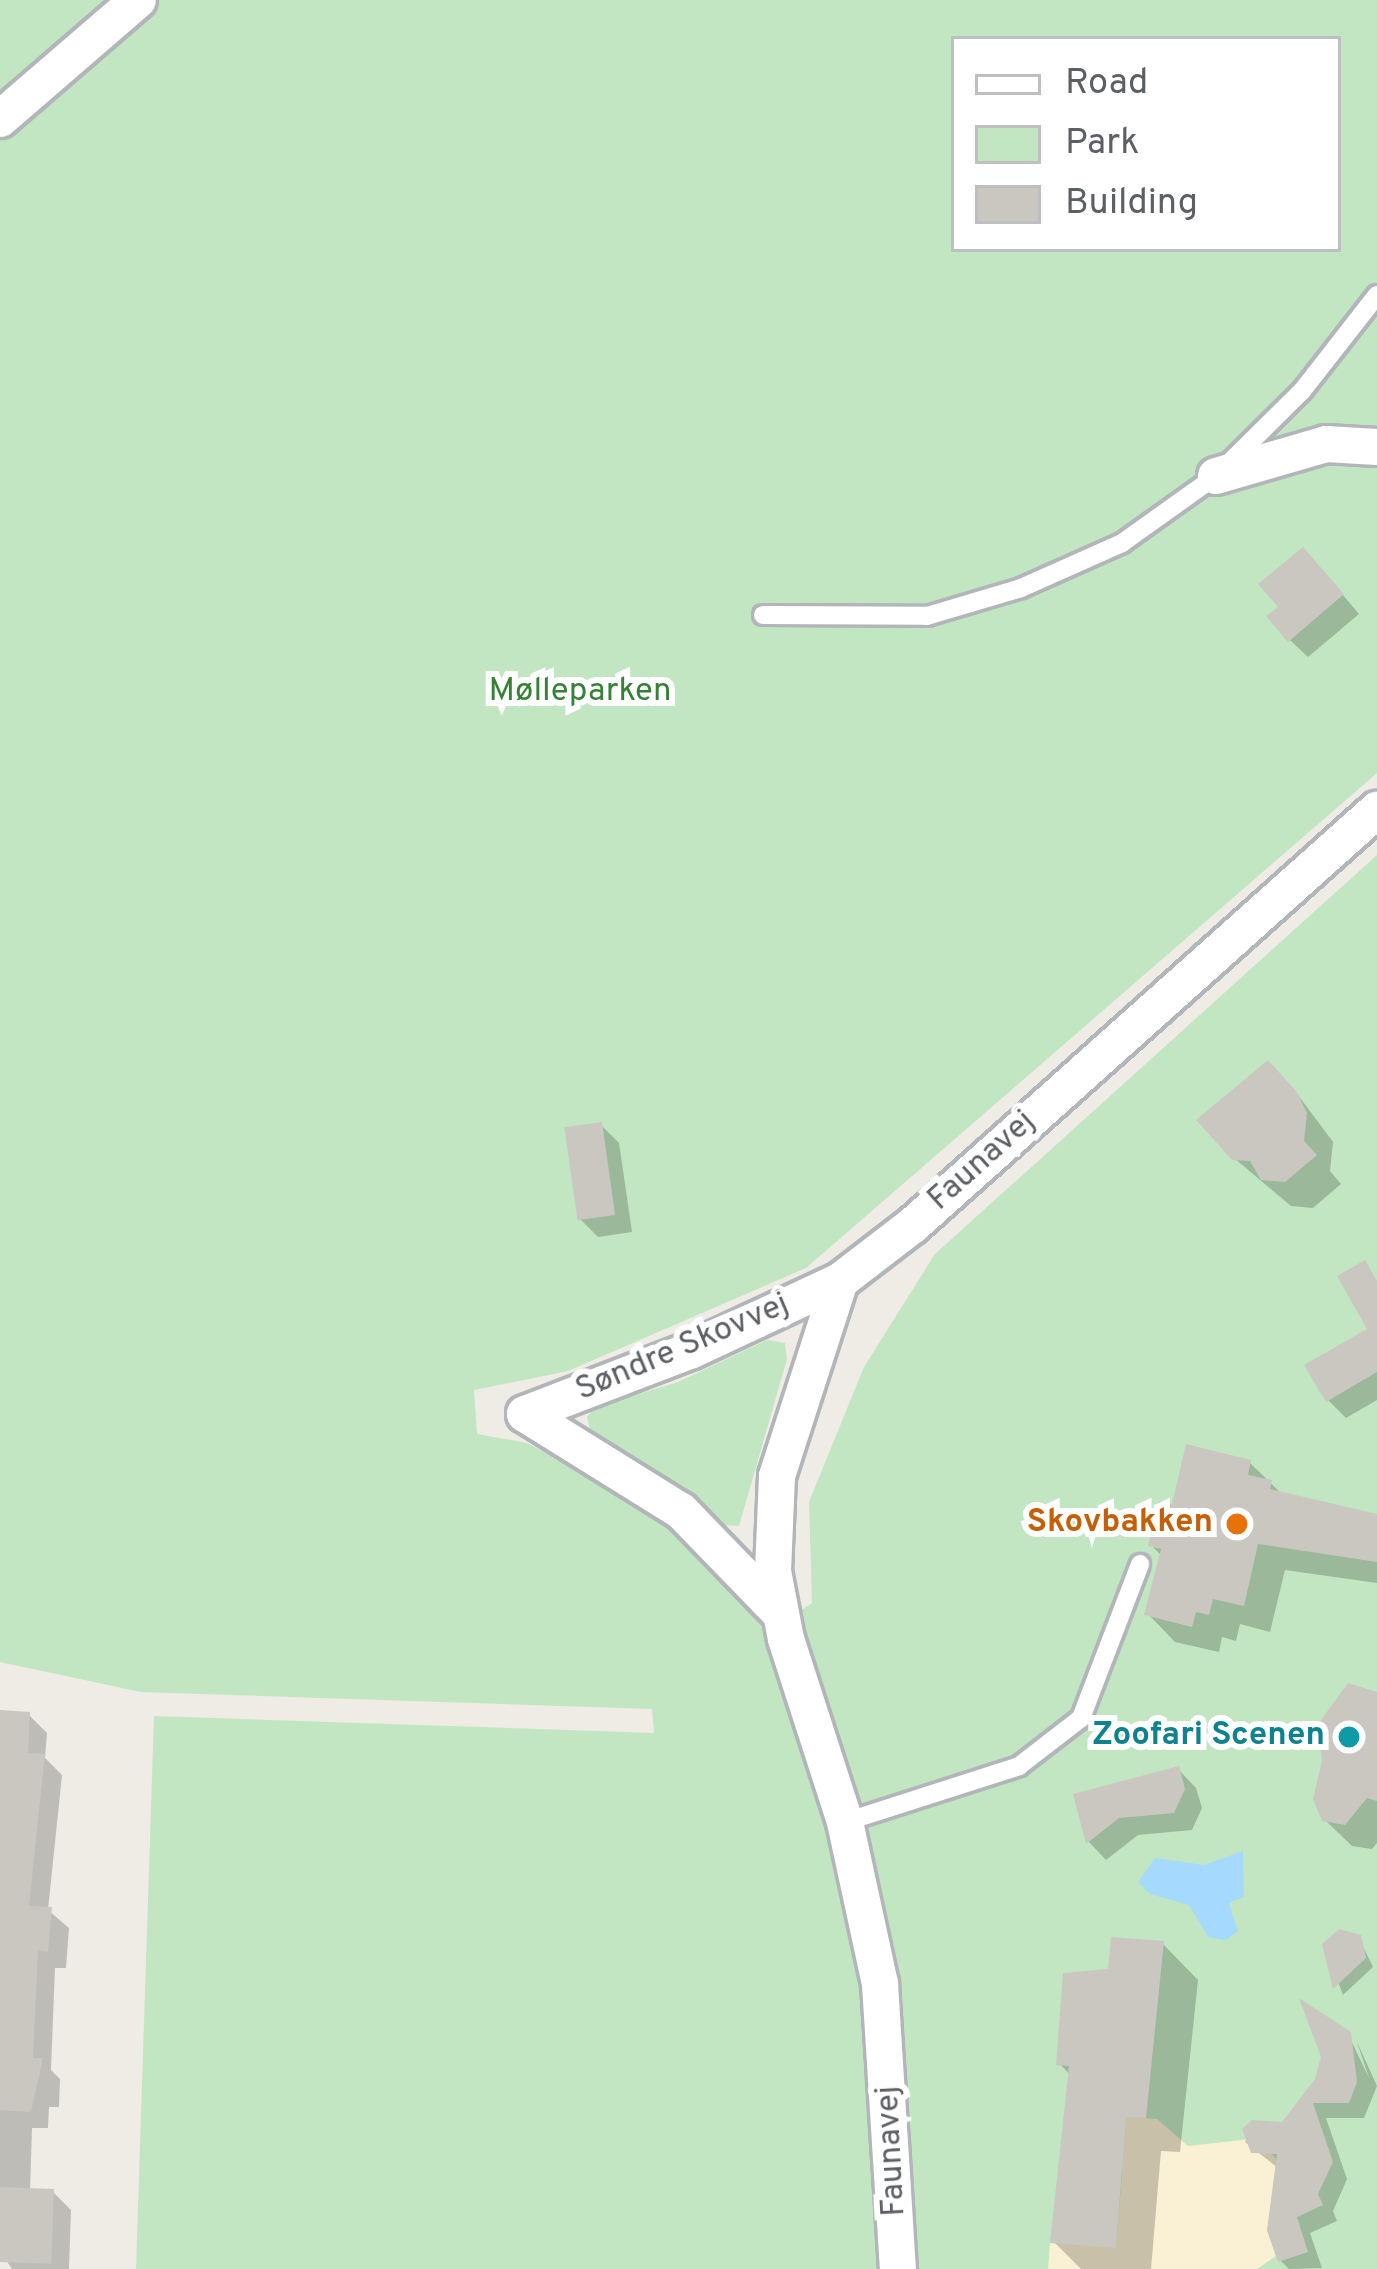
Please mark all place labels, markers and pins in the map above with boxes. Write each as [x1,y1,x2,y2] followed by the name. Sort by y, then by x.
[1027,1504,1213,1544] place label: Skovbakken
[1224,1511,1250,1537] marker: Skovbakken
[1092,1717,1325,1757] place label: Zoofari Scenen
[1336,1724,1362,1750] marker: Zoofari Scenen

